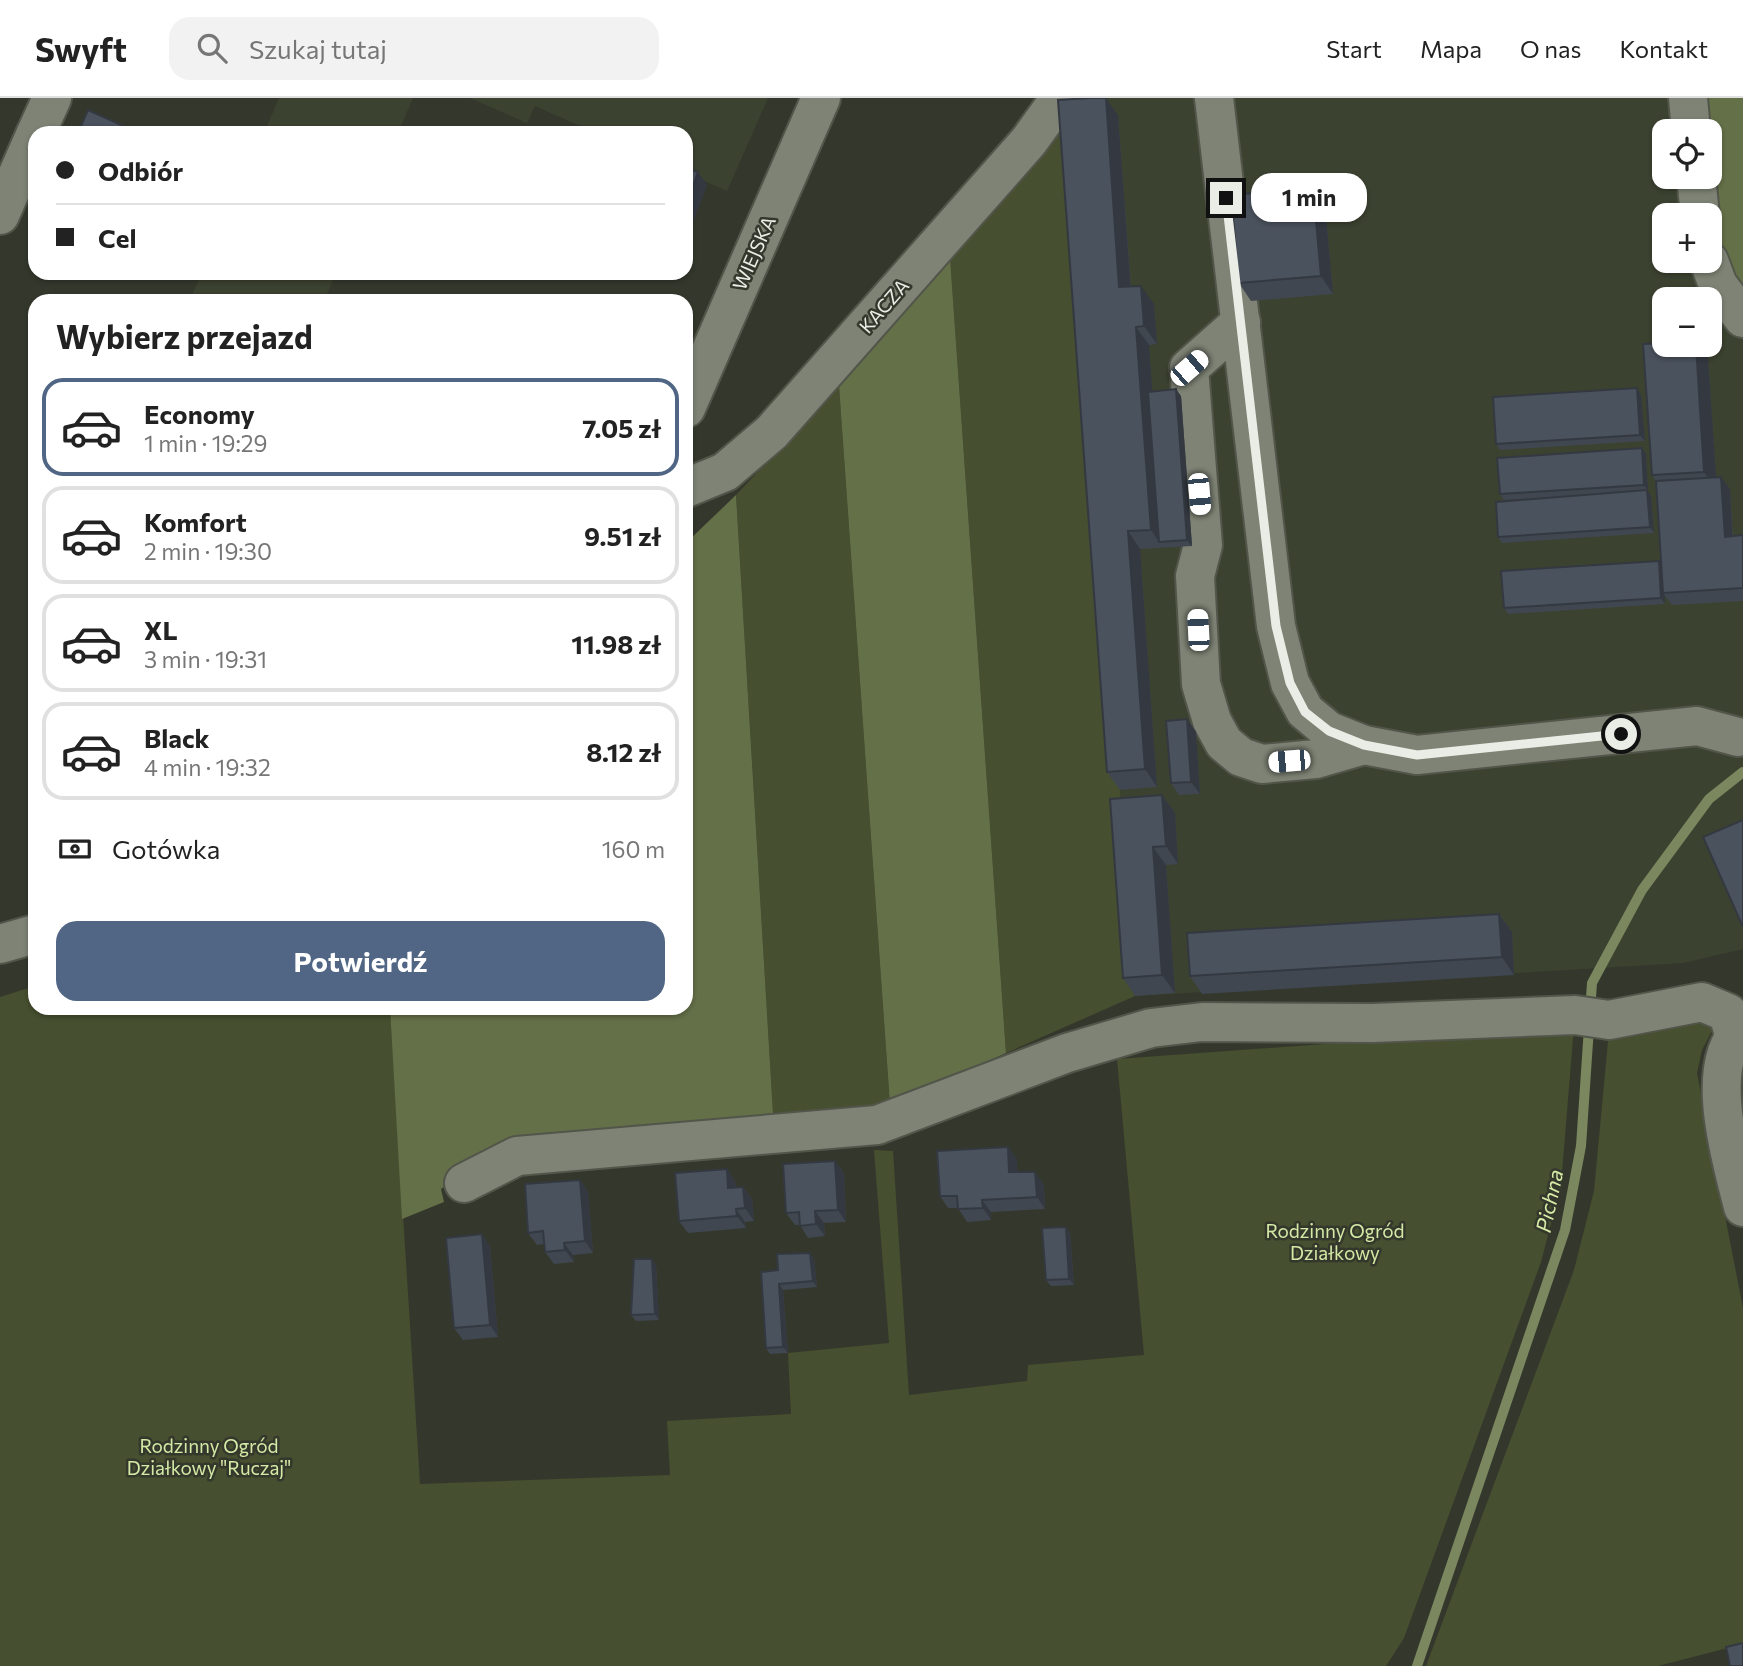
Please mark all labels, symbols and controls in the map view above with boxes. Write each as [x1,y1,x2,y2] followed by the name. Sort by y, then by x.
[169,17,659,80] search box
[35,28,127,69] text: Swyft
[193,29,231,67] icon: search
[249,33,387,64] text: Szukaj tutaj
[1326,34,1382,63] text: Start
[1420,34,1482,63] text: Mapa
[1520,34,1581,63] text: O nas
[1619,34,1708,63] text: Kontakt
[1652,119,1722,357] map controls
[1652,119,1722,189] button: locate
[98,155,183,186] text: Odbiór
[1250,174,1366,222] callout: 1 min
[1210,182,1242,214] route end
[1282,183,1336,211] text: 1 min
[1652,203,1722,273] button: +
[727,212,780,293] street label: WIEJSKA
[98,222,137,253] text: Cel
[854,274,913,337] street label: KACZA
[1652,287,1722,357] button: −
[56,316,313,356] text: Wybierz przejazd
[1167,346,1212,390] car
[60,396,123,459] icon: car
[144,398,255,429] text: Economy
[582,412,661,443] text: 7.05 zł
[144,429,268,457] text: 1 min · 19:29
[1187,472,1212,516] car
[60,504,123,567] icon: car
[144,506,247,537] text: Komfort
[584,520,661,551] text: 9.51 zł
[144,537,272,565] text: 2 min · 19:30
[1187,608,1210,652] car
[60,612,123,675] icon: car
[144,614,178,645] text: XL
[571,628,661,659] text: 11.98 zł
[144,645,267,673] text: 3 min · 19:31
[1605,718,1637,750] route start
[60,720,123,783] icon: car
[144,722,210,753] text: Black
[586,736,661,767] text: 8.12 zł
[1268,749,1311,773] car
[144,753,271,781] text: 4 min · 19:32
[56,830,94,868] icon: cash
[112,833,220,864] text: Gotówka
[602,835,665,863] text: 160 m
[56,921,665,1001] button: Potwierdź
[1530,1167,1567,1235] water label: Pichna
[1265,1219,1405,1264] park label: Rodzinny Ogród Działkowy
[127,1434,291,1479] park label: Rodzinny Ogród Działkowy "Ruczaj"

